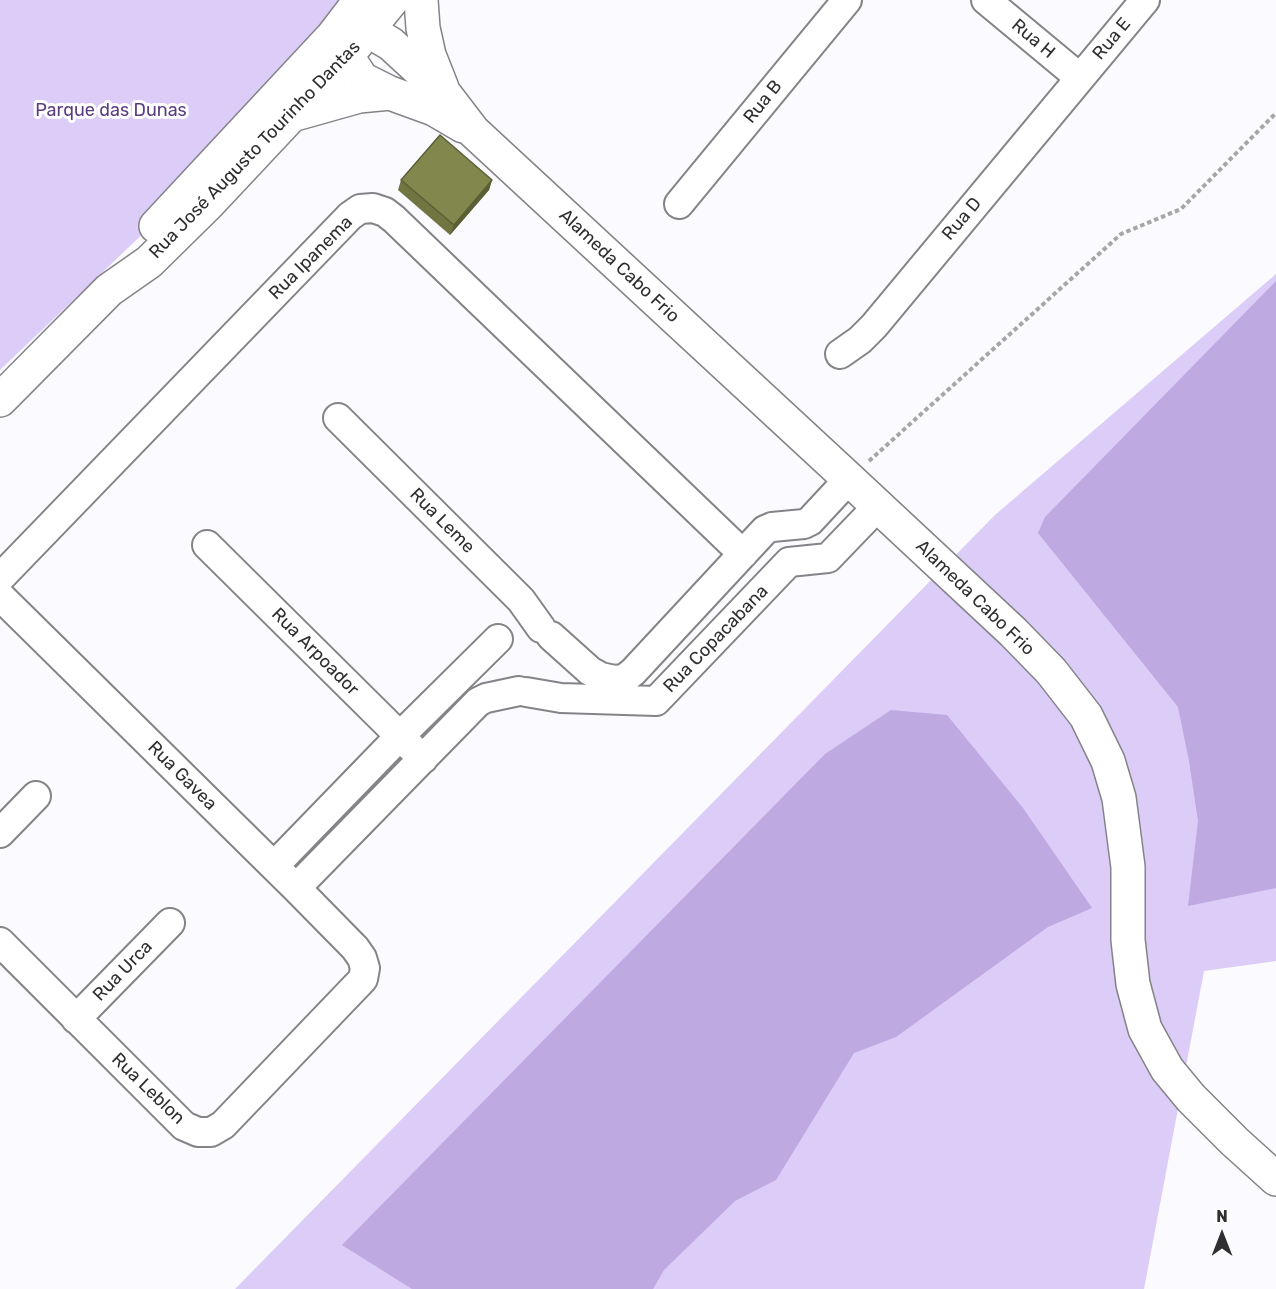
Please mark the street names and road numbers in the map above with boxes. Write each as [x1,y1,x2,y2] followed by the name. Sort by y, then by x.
[1088,14,1136,64] street label: Rua E
[1007,15,1059,63] street label: Rua H
[145,37,365,263] street label: Rua José Augusto Tourinho Dantas
[739,76,787,128] street label: Rua B
[938,193,986,245] street label: Rua D
[554,205,684,327] street label: Alameda Cabo Frio
[265,212,357,304] street label: Rua Ipanema
[405,484,479,558] street label: Rua Leme
[911,536,1039,660] street label: Alameda Cabo Frio
[659,581,773,697] street label: Rua Copacabana
[267,604,363,700] street label: Rua Arpoador
[143,737,221,815] street label: Rua Gavea
[89,936,157,1006] street label: Rua Urca
[107,1049,189,1129] street label: Rua Leblon

